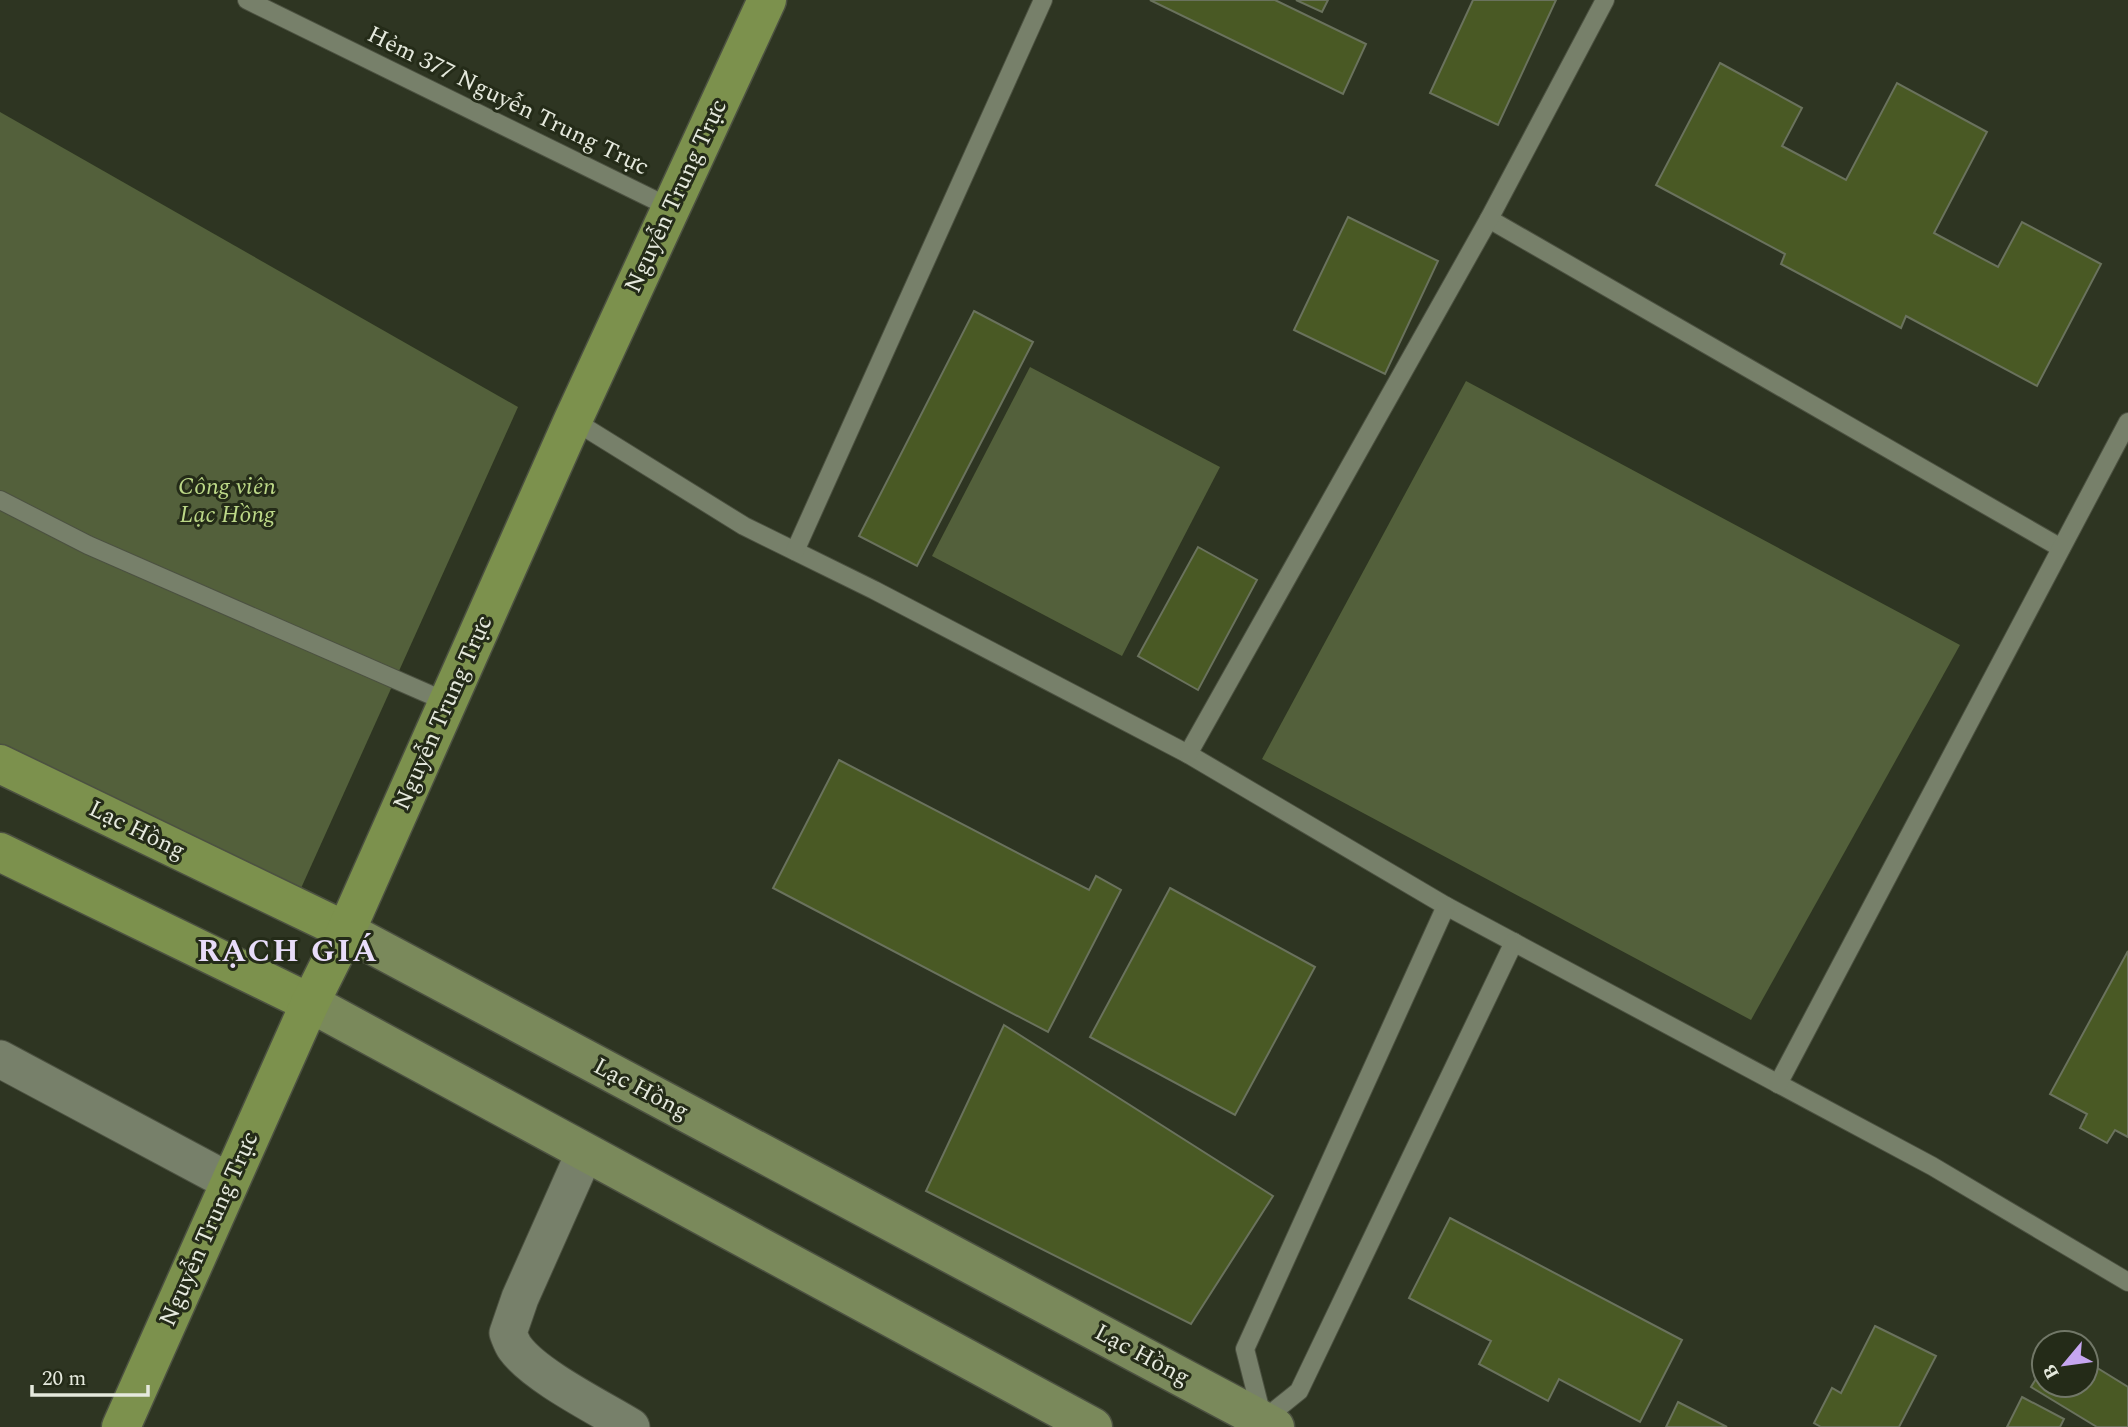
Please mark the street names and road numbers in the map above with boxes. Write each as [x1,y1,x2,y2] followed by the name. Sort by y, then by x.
[361,17,655,185] street label: Hẻm 377 Nguyễn Trung Trực
[615,93,737,299] street label: Nguyễn Trung Trực
[384,610,502,816] street label: Nguyễn Trung Trực
[82,791,192,869] street label: Lạc Hồng
[587,1049,695,1129] street label: Lạc Hồng
[150,1126,268,1332] street label: Nguyễn Trung Trực
[1088,1315,1196,1395] street label: Lạc Hồng

